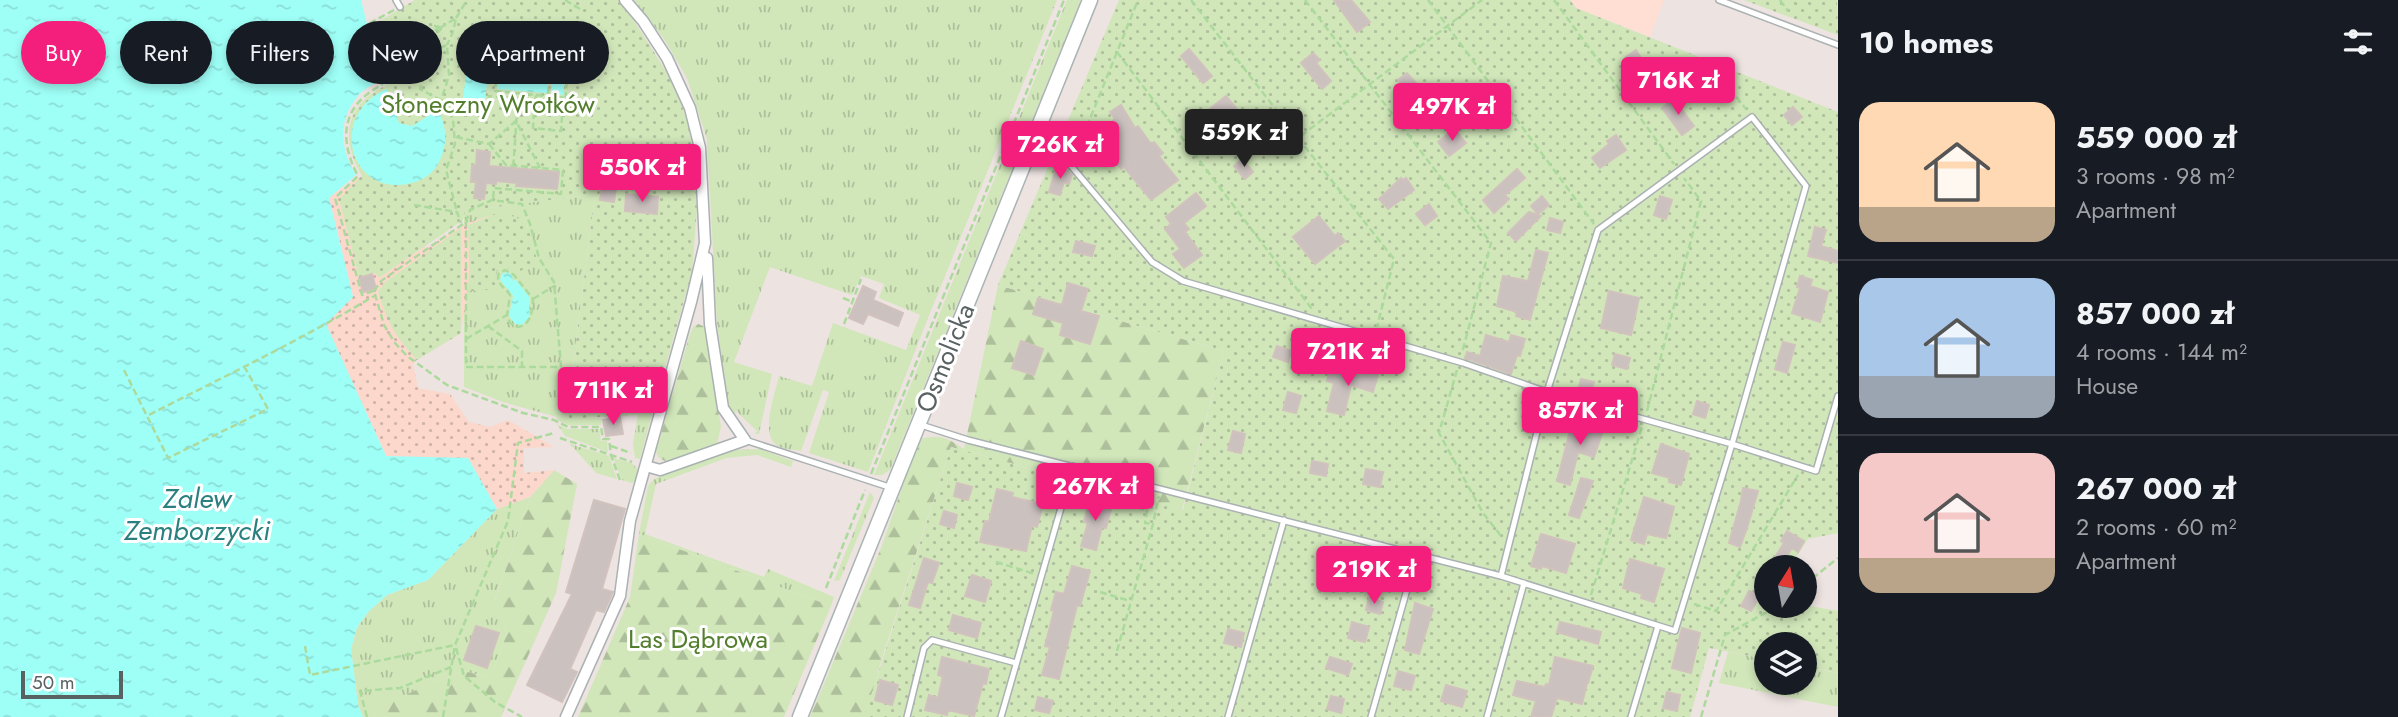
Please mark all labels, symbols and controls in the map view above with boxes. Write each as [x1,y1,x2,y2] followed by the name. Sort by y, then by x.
[21,21,106,84] chip: Buy
[120,21,212,84] chip: Rent
[226,21,334,84] chip: Filters
[348,21,442,84] chip: New
[456,21,609,84] chip: Apartment
[1859,21,1993,64] text: 10 homes
[2339,23,2377,61] icon: filters
[1613,58,1743,117] pin: 716K zł
[1637,63,1719,97] text: 716K zł
[1387,83,1517,143] pin: 497K zł
[381,85,595,123] park label: Słoneczny Wrotków
[1409,89,1495,123] text: 497K zł
[1179,110,1309,169] pin: 559K zł
[1201,115,1287,149] text: 559K zł
[2076,116,2236,159] text: 559 000 zł
[995,122,1125,181] pin: 726K zł
[1017,127,1103,161] text: 726K zł
[1915,130,1999,214] icon: home
[577,144,707,204] pin: 550K zł
[599,150,685,184] text: 550K zł
[2076,159,2235,193] text: 3 rooms · 98 m²
[2076,193,2176,227] text: Apartment
[2076,292,2234,335] text: 857 000 zł
[906,298,984,418] street label: Osmolicka
[1915,306,1999,390] icon: home
[1283,328,1413,388] pin: 721K zł
[1307,334,1389,368] text: 721K zł
[2076,335,2247,369] text: 4 rooms · 144 m²
[548,368,678,427] pin: 711K zł
[2076,369,2138,403] text: House
[574,373,652,407] text: 711K zł
[1515,388,1645,447] pin: 857K zł
[1538,393,1622,427] text: 857K zł
[1030,463,1160,523] pin: 267K zł
[2076,467,2235,510] text: 267 000 zł
[1052,469,1138,503] text: 267K zł
[123,478,271,551] water label: Zalew Zemborzycki
[1915,481,1999,565] icon: home
[2076,510,2236,544] text: 2 rooms · 60 m²
[2076,544,2176,578] text: Apartment
[1309,546,1439,606] pin: 219K zł
[1332,552,1416,586] text: 219K zł
[1754,555,1816,618] north arrow
[1754,555,1817,695] map controls
[628,620,768,658] park label: Las Dąbrowa
[1754,632,1817,695] button: layers
[21,668,122,700] scale bar
[32,669,75,696] text: 50 m

